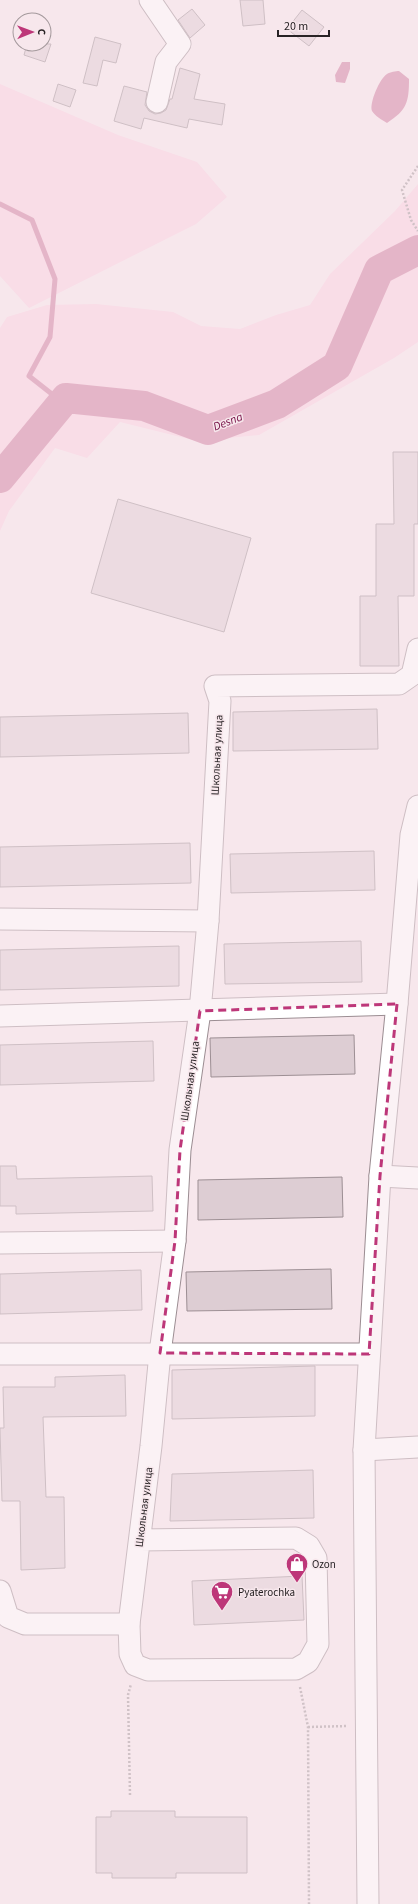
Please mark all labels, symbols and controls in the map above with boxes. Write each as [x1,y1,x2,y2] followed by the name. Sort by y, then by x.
[12,12,52,52] north arrow
[278,12,329,38] scale bar
[284,18,308,35] text: 20 m
[34,29,49,36] text: С
[211,408,246,435] water label: Desna
[207,714,227,796] street label: Школьная улица
[177,1040,203,1122] street label: Школьная улица
[132,1466,156,1548] street label: Школьная улица
[284,1551,310,1584] shop icon: Ozon
[312,1557,336,1572] place label: Ozon
[209,1579,235,1612] supermarket icon: Pyaterochka
[238,1585,295,1600] place label: Pyaterochka

